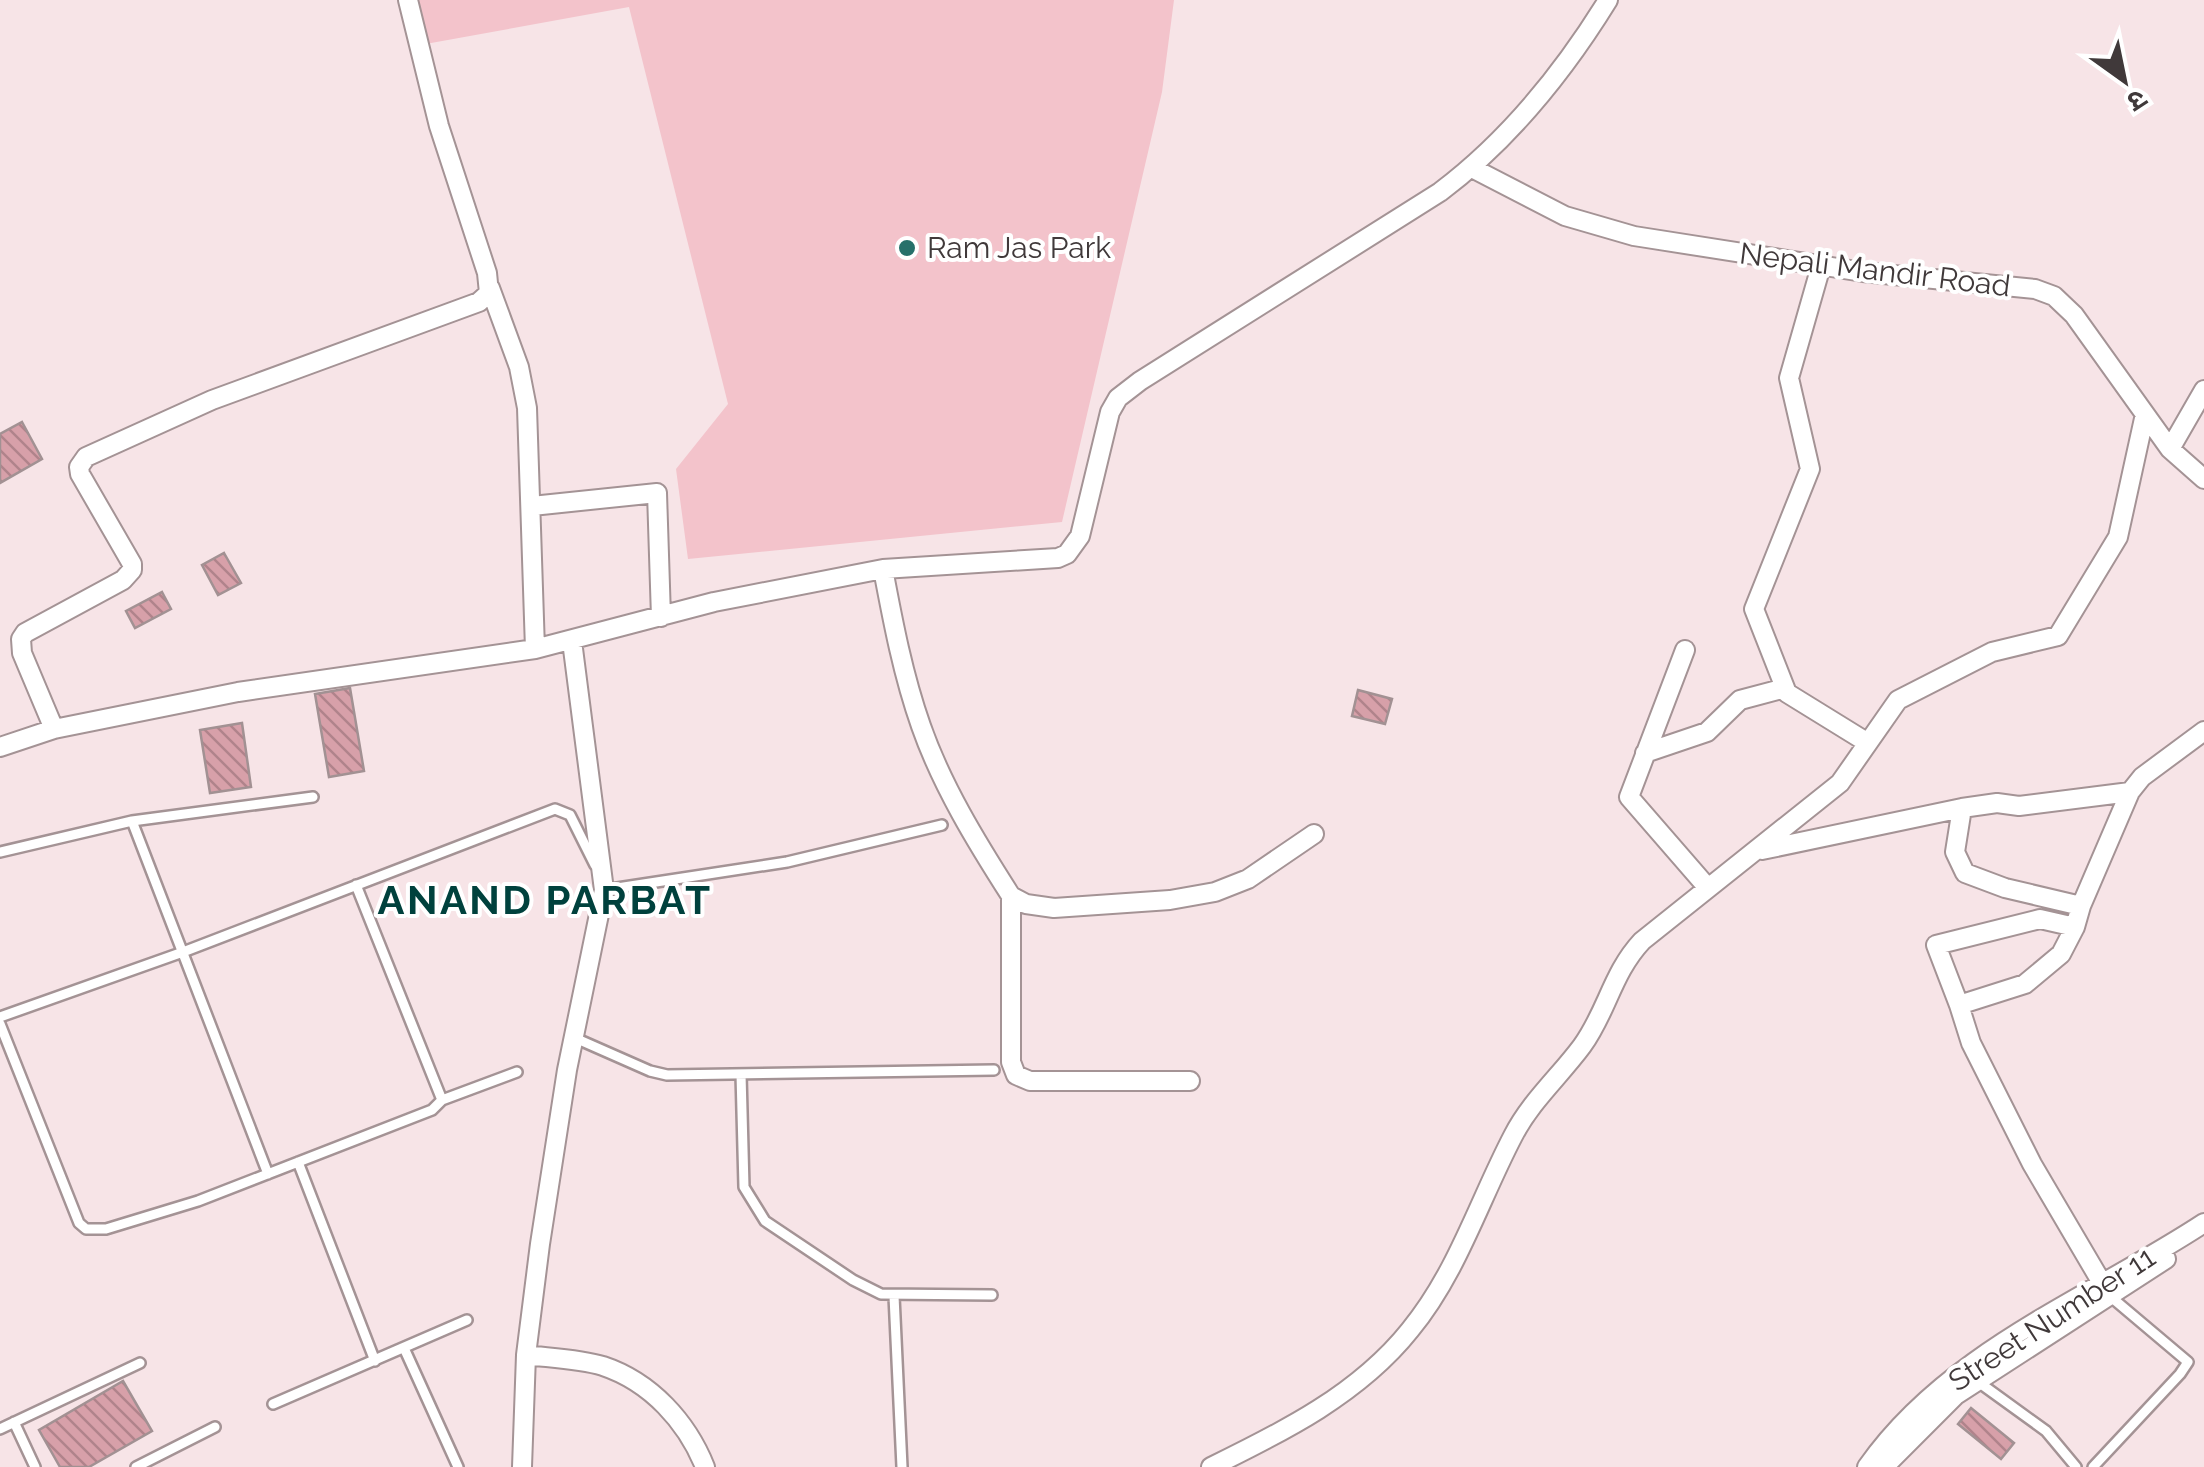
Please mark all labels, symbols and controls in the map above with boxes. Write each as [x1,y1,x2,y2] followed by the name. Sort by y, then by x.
[2074,30,2174,130] north arrow
[2121,82,2153,119] text: उ
[927,230,1111,265] place label: Ram Jas Park
[1738,236,2012,303] street label: Nepali Mandir Road
[896,237,918,259] marker: Ram Jas Park
[378,876,712,923] district label: ANAND PARBAT
[1942,1239,2161,1398] street label: Street Number 11

